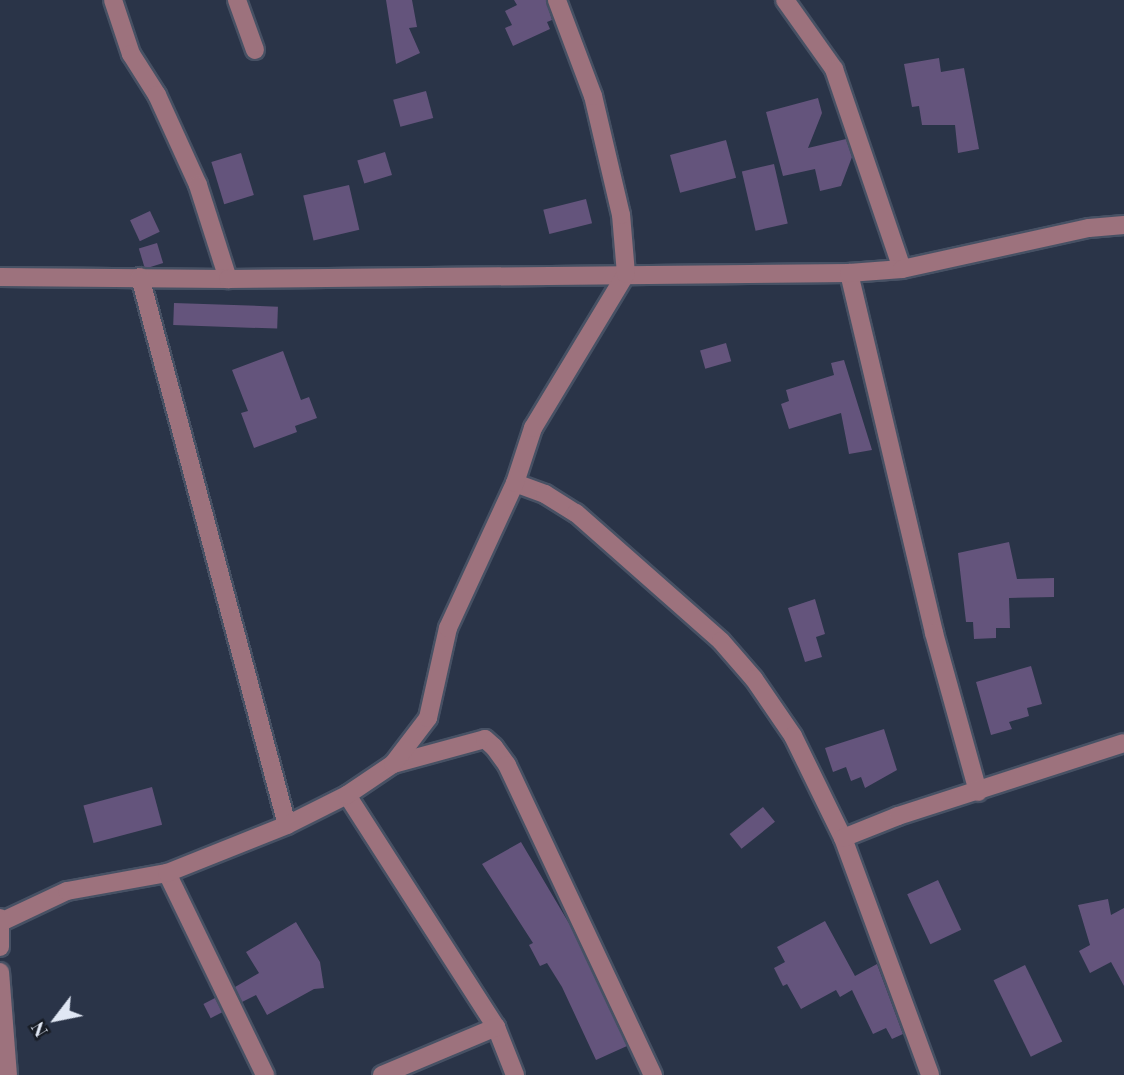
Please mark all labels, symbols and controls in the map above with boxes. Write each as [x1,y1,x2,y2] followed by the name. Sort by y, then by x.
[21,984,91,1054] north arrow
[24,1017,53,1043] text: N

